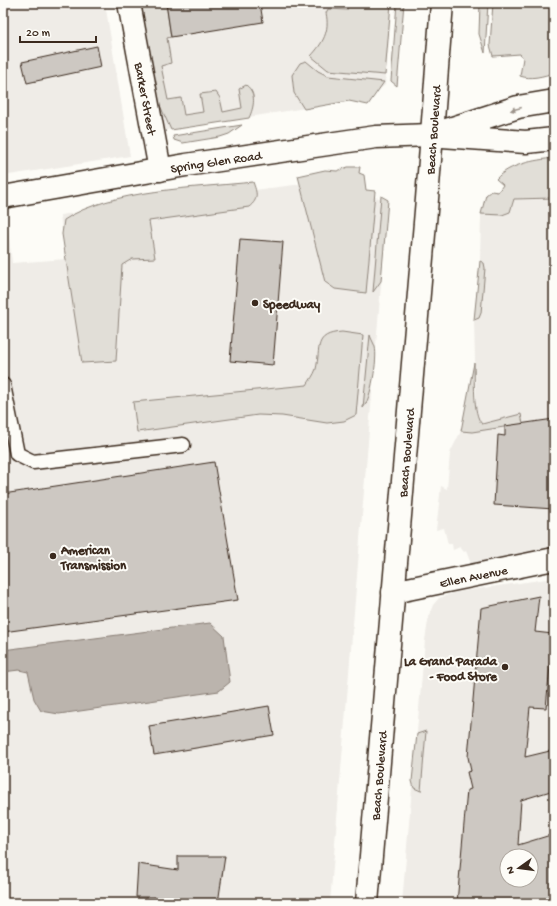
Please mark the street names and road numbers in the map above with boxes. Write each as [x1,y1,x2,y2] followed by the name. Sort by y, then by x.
[130,60,159,138] street label: Barker Street
[424,83,446,176] street label: Beach Boulevard
[170,149,264,178] street label: Spring Glen Road
[397,406,419,499] street label: Beach Boulevard
[439,564,509,592] street label: Ellen Avenue
[369,729,392,822] street label: Beach Boulevard

